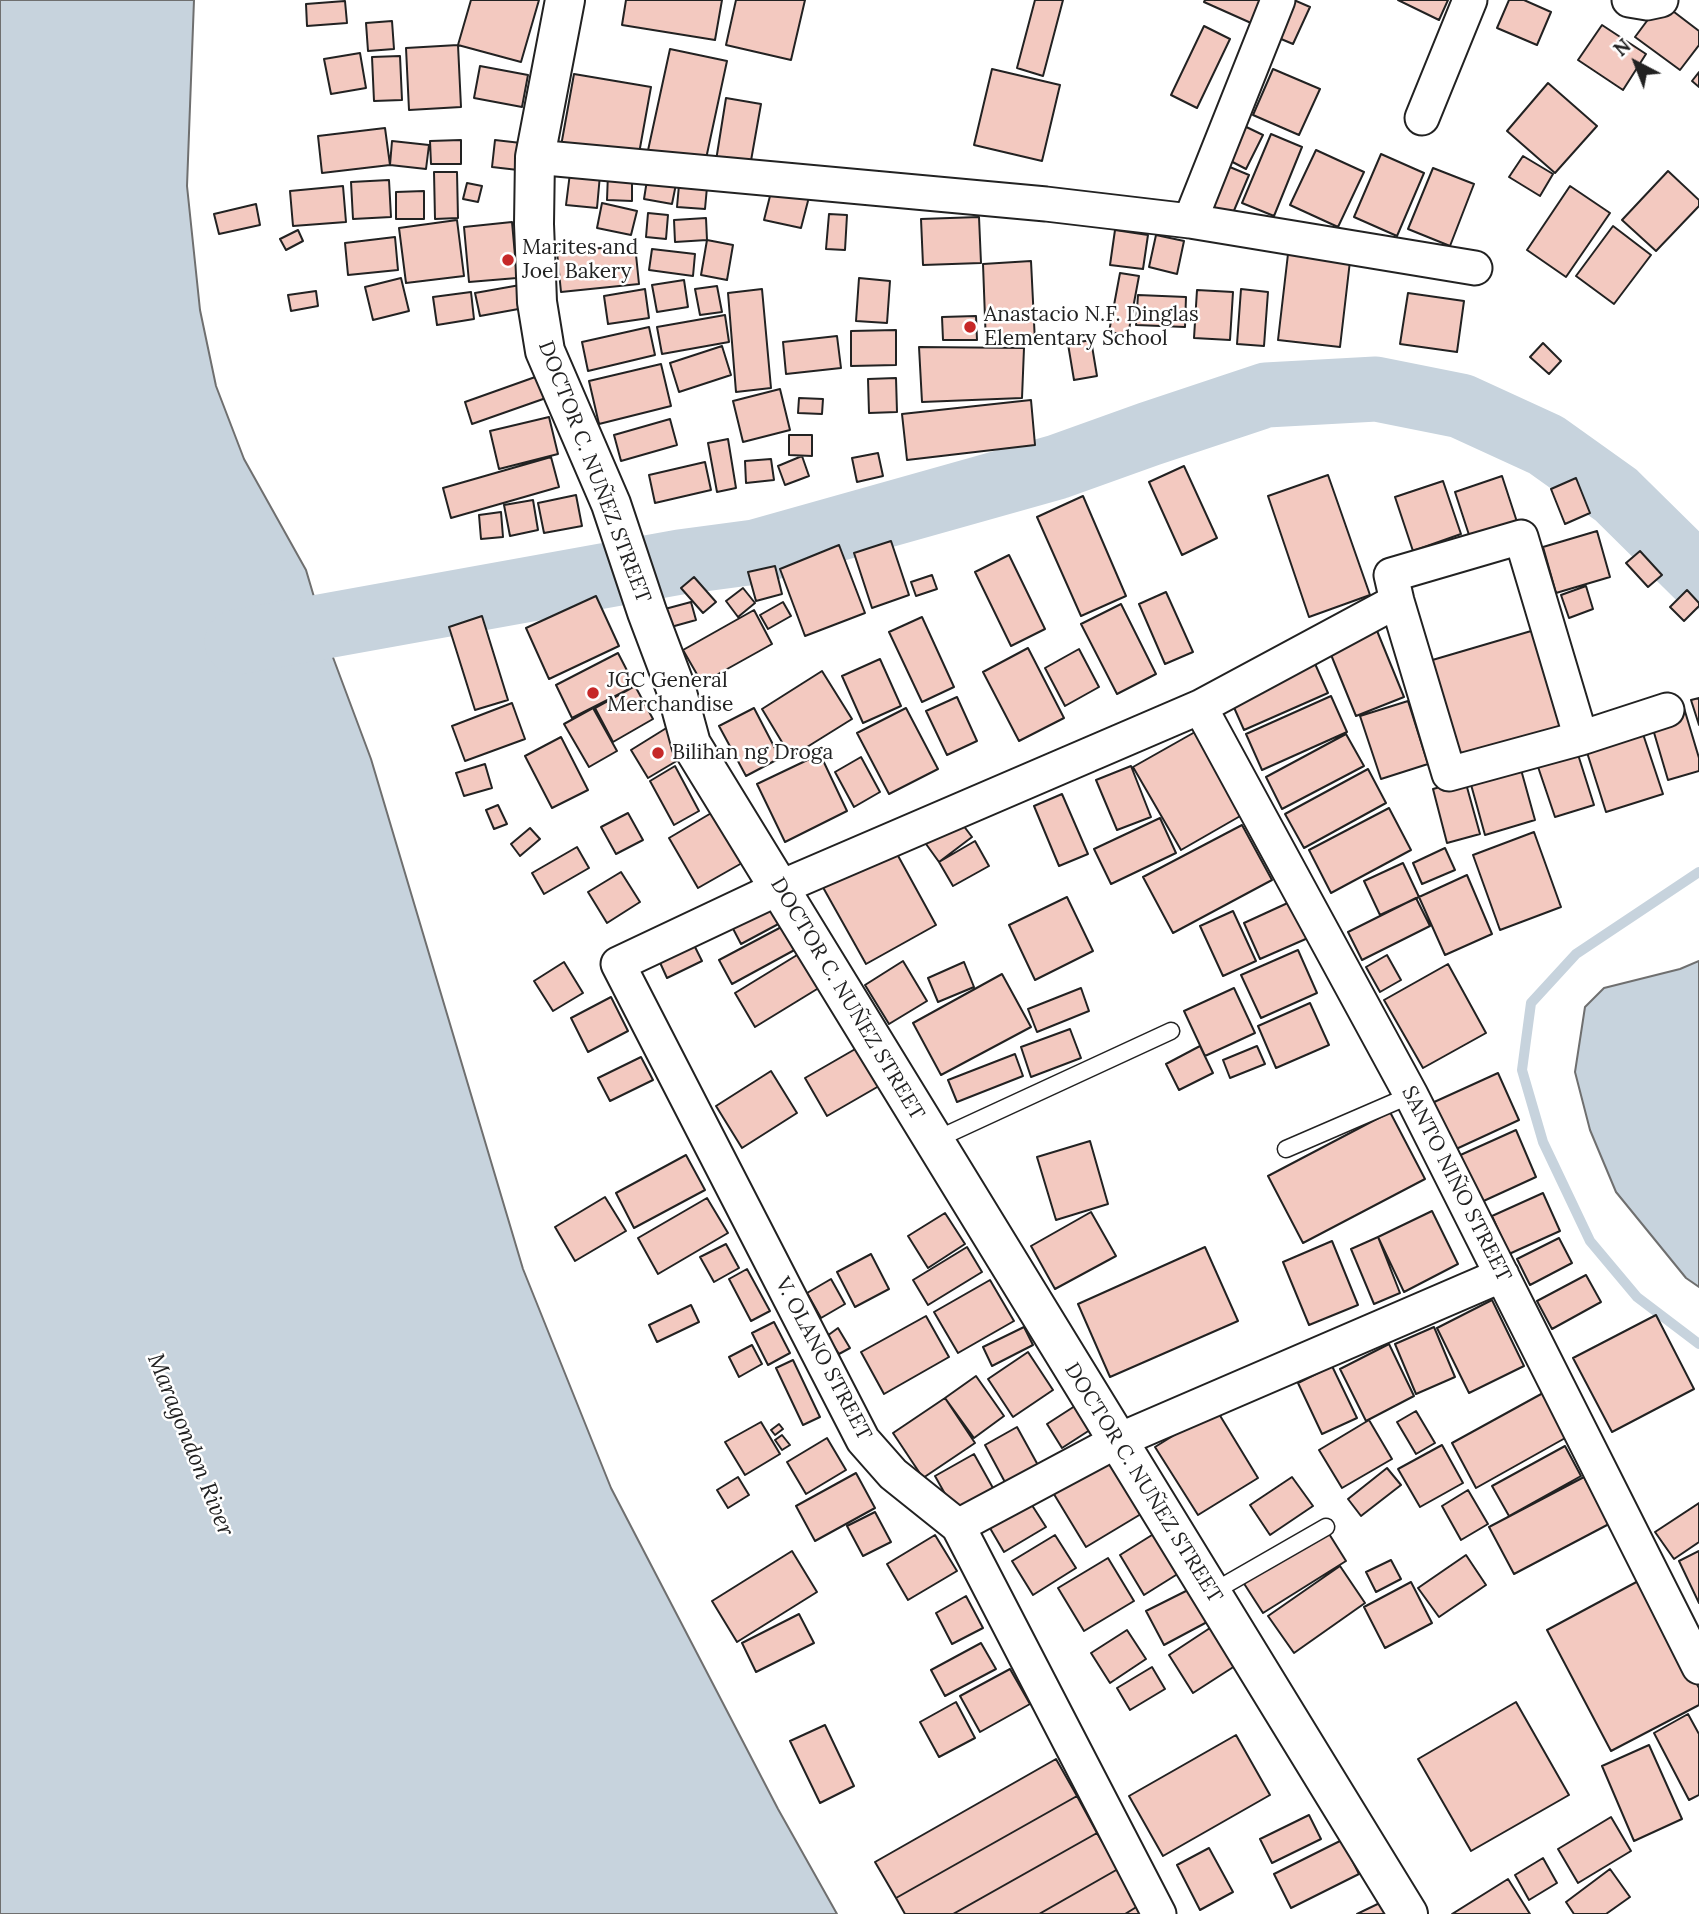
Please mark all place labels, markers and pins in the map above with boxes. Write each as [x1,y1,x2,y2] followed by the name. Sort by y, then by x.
[522,235,638,285] place label: Marites and Joel Bakery
[500,252,516,268] marker: Marites and Joel Bakery
[984,302,1199,352] place label: Anastacio N.F. Dinglas Elementary School
[962,319,978,335] marker: Anastacio N.F. Dinglas Elementary School
[607,668,733,718] place label: JGC General Merchandise
[585,685,601,701] marker: JGC General Merchandise
[672,740,833,766] place label: Bilihan ng Droga
[650,745,666,761] marker: Bilihan ng Droga

